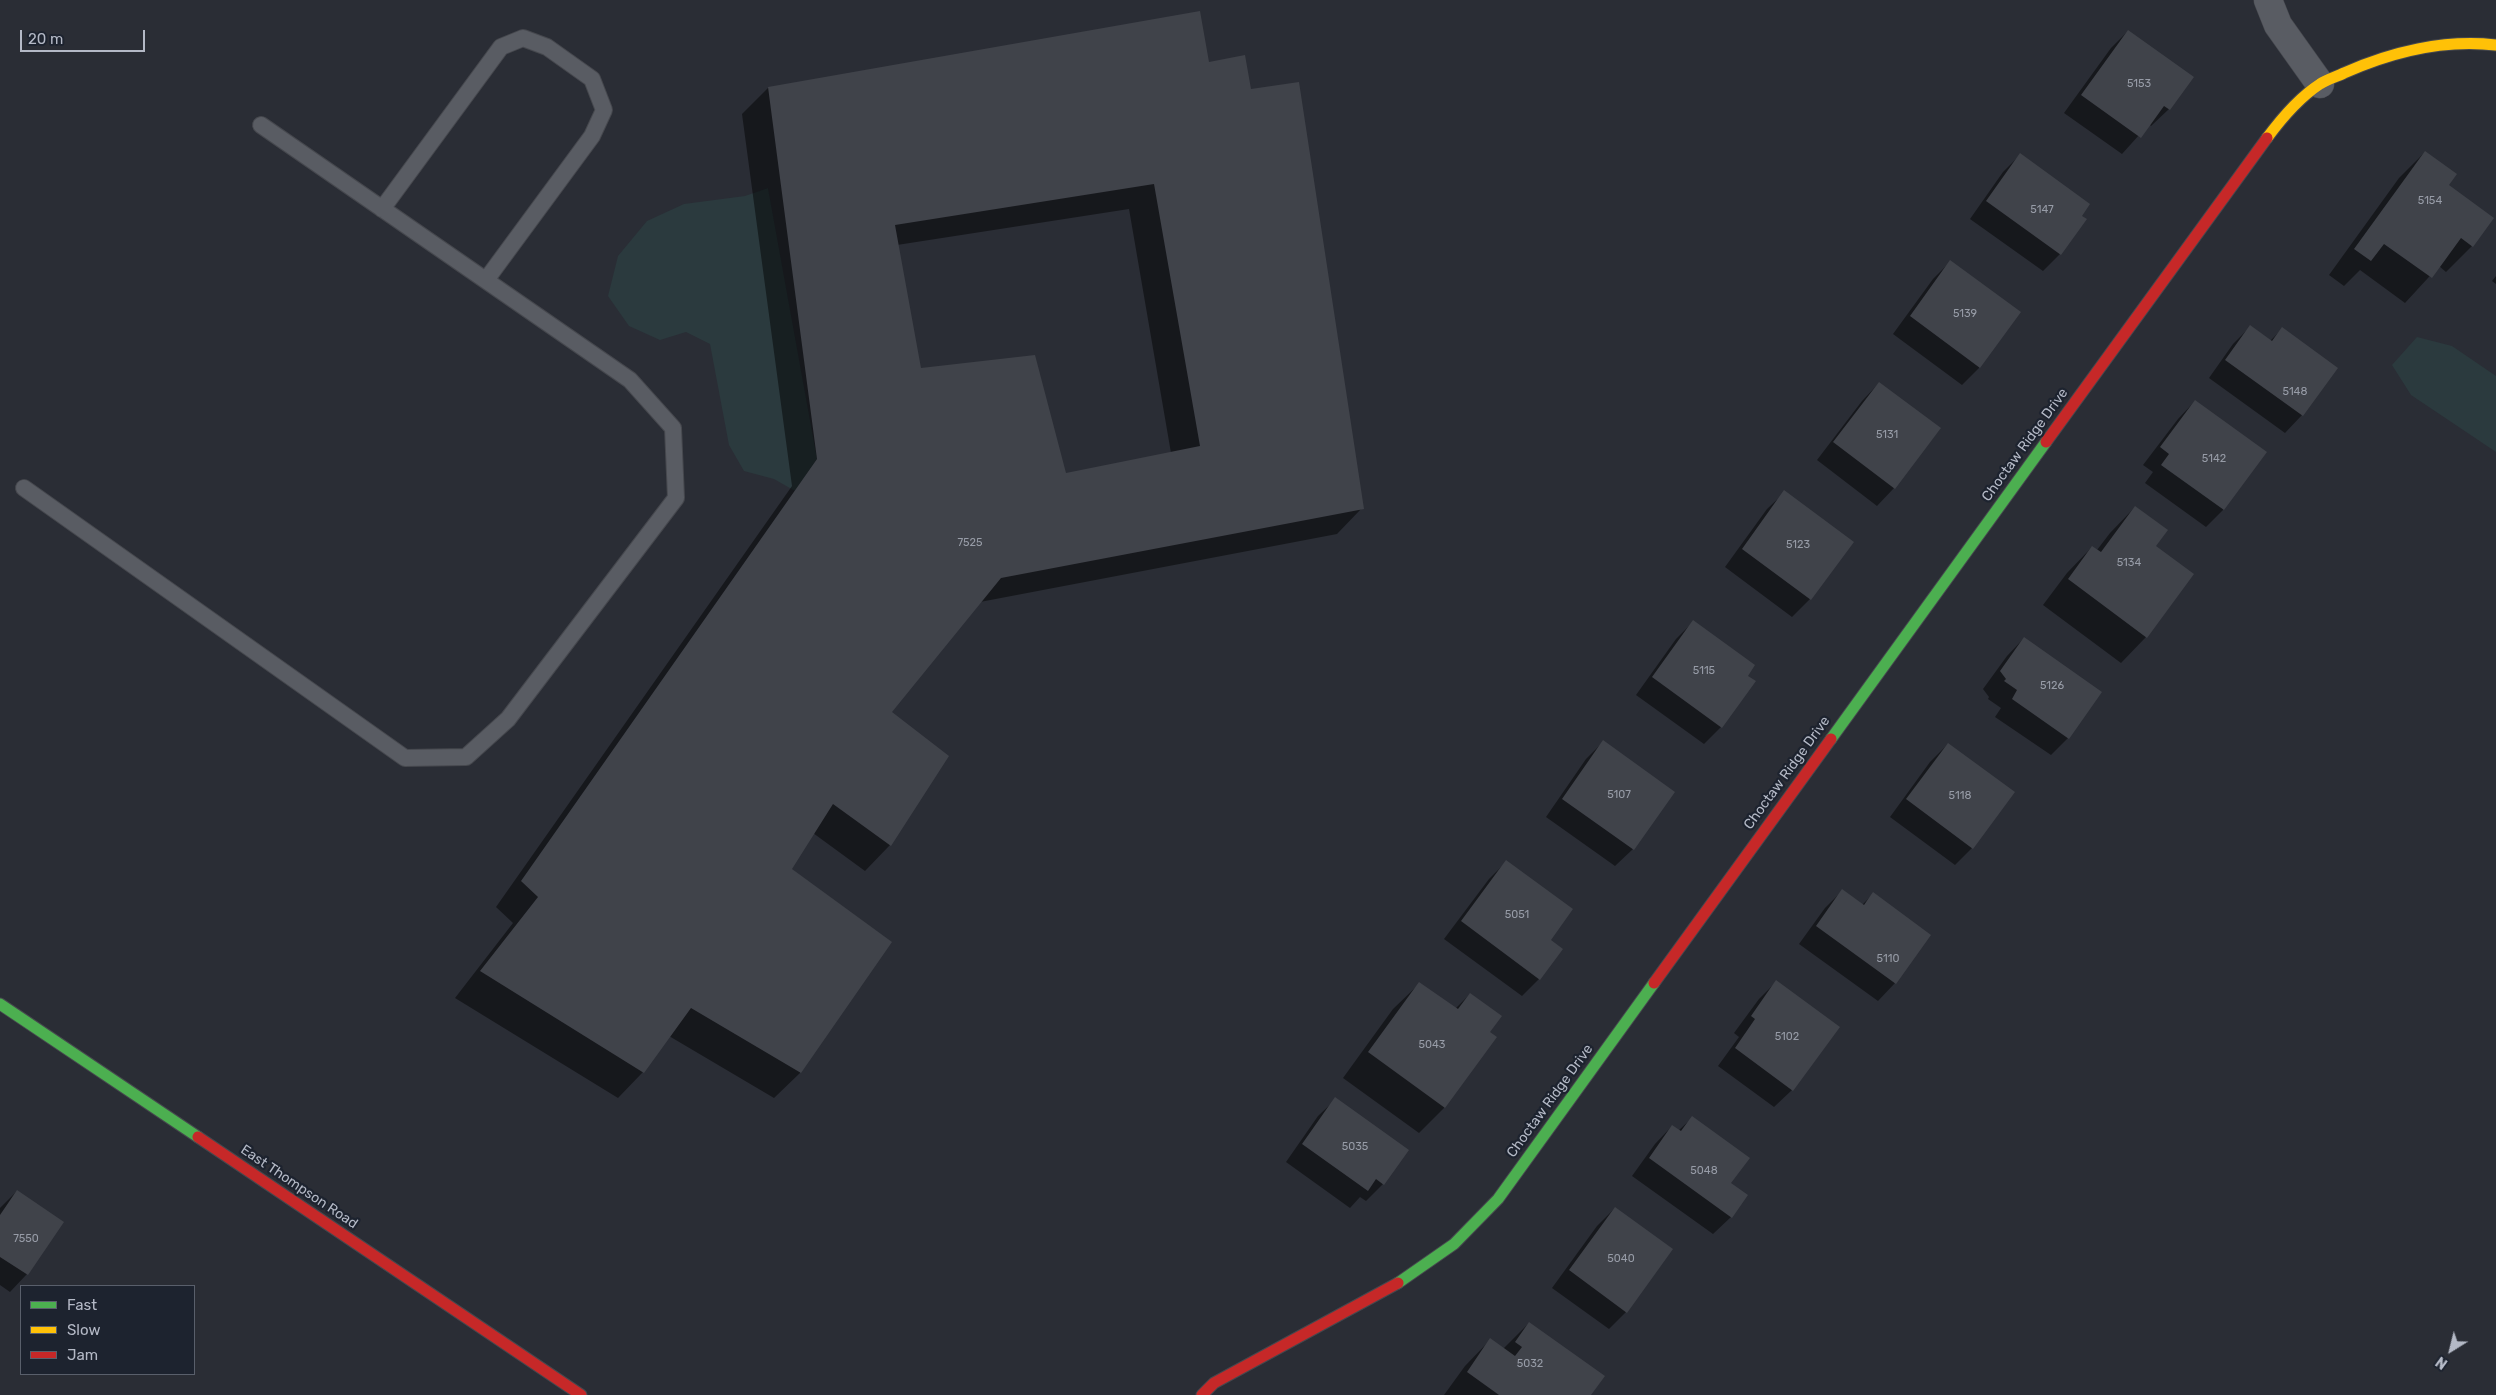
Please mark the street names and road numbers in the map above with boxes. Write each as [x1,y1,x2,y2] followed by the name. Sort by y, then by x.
[1978,385,2072,505] street label: Choctaw Ridge Drive
[1740,713,1834,833] street label: Choctaw Ridge Drive
[1503,1041,1597,1161] street label: Choctaw Ridge Drive
[237,1142,361,1232] street label: East Thompson Road

